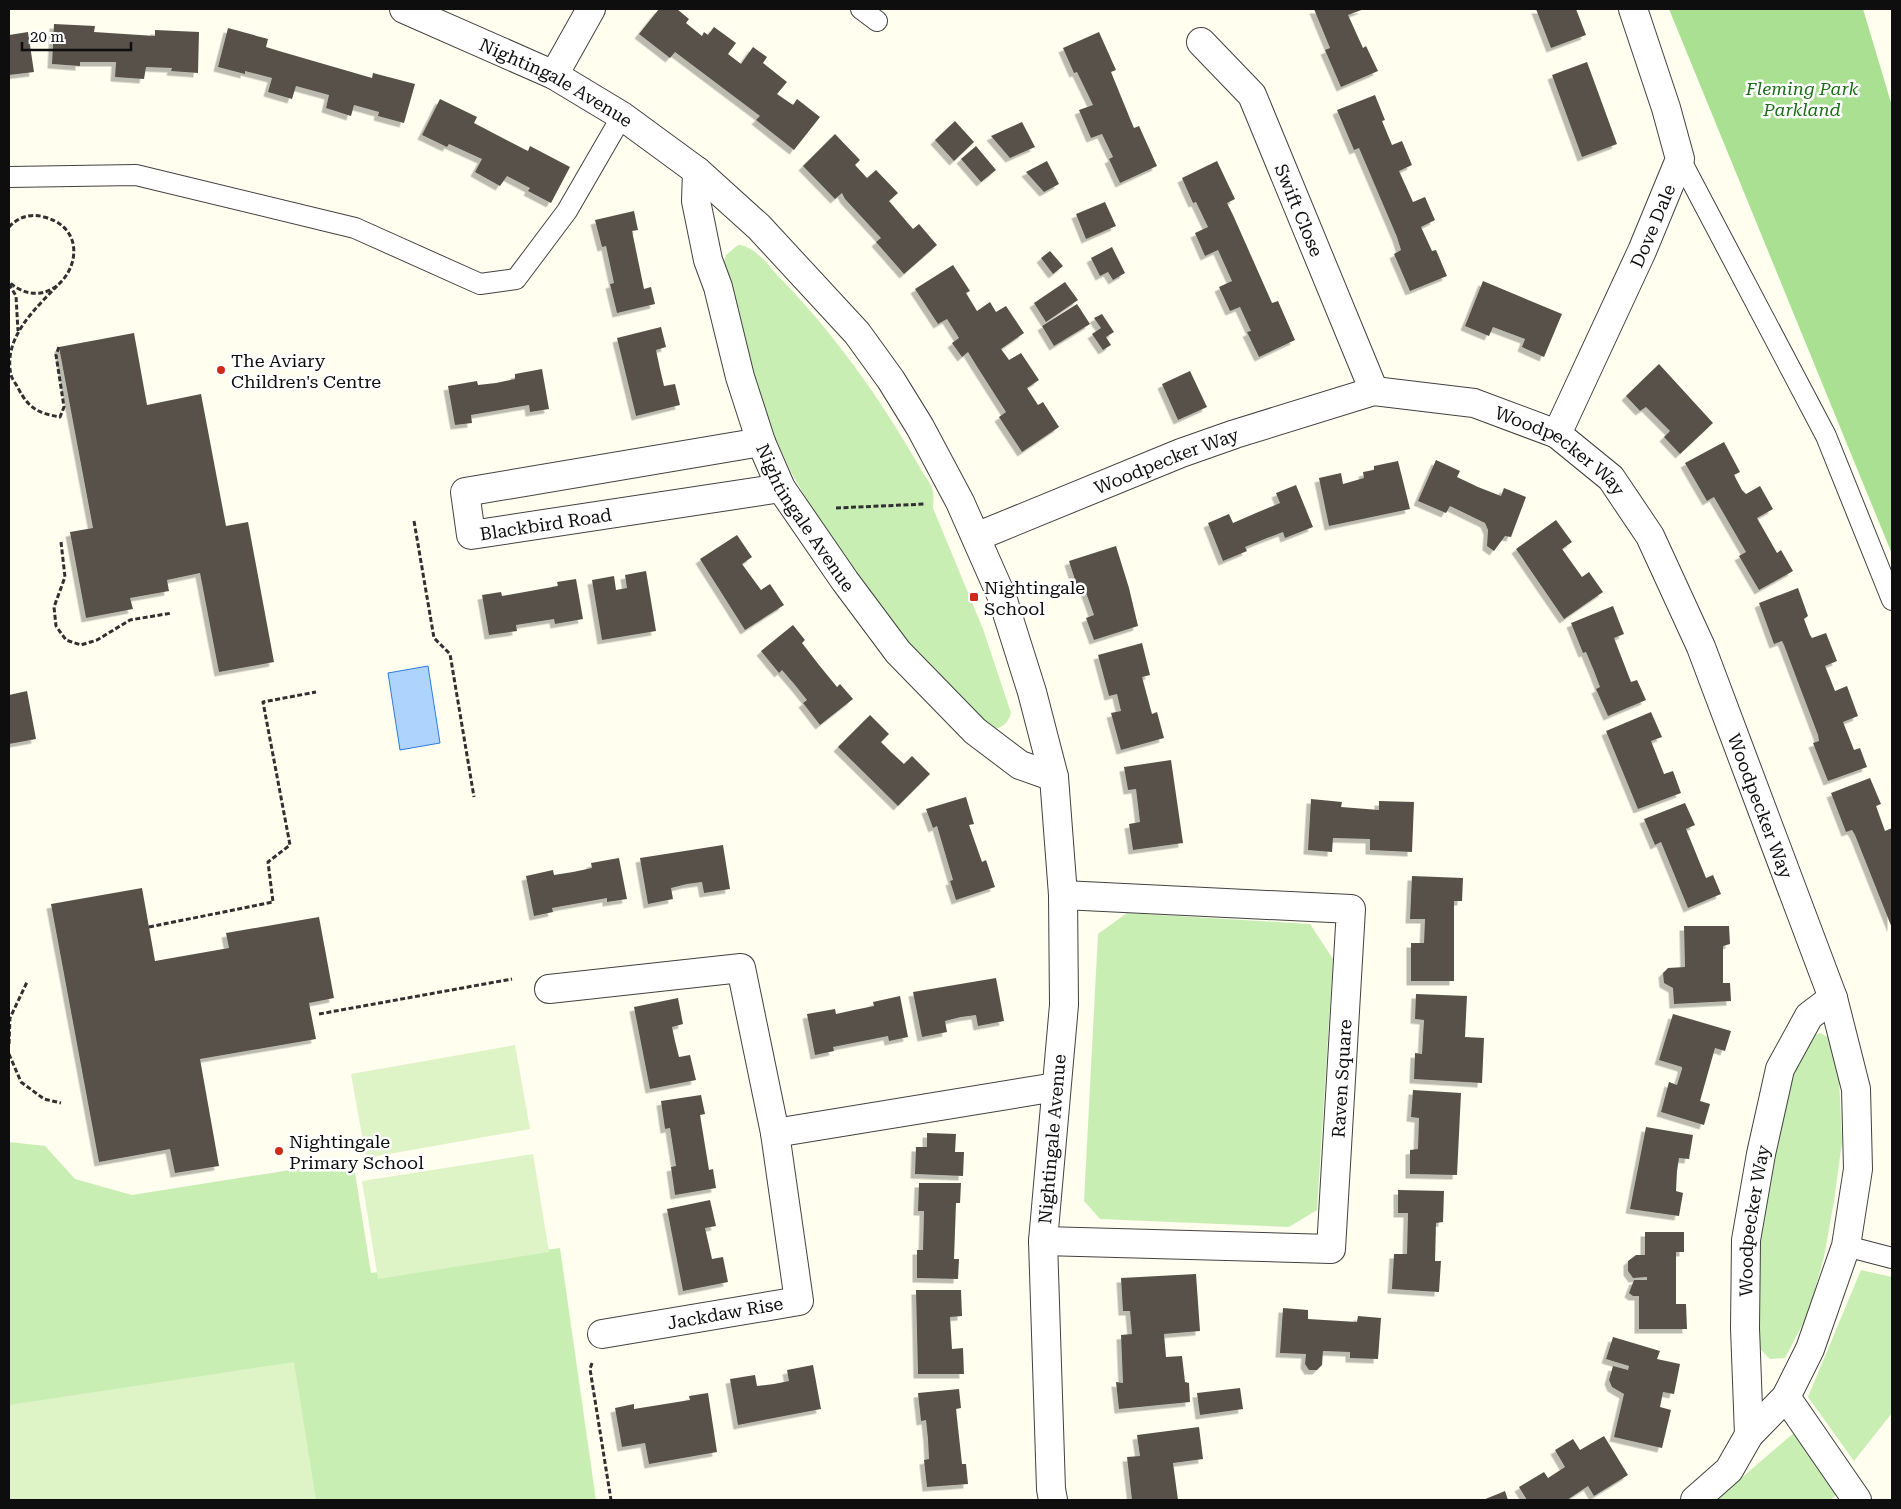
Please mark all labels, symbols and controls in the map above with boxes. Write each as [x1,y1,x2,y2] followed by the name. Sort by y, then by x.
[22,20,131,52] scale bar
[30,28,65,46] text: 20 m
[476,33,637,131] street label: Nightingale Avenue
[1745,78,1859,120] park label: Fleming Park Parkland
[1271,161,1328,260] street label: Swift Close
[1625,181,1679,271] street label: Dove Dale
[231,350,381,392] place label: The Aviary Children's Centre
[215,364,227,376] marker: The Aviary Children's Centre
[1492,401,1630,499] street label: Woodpecker Way
[1091,423,1241,498] street label: Woodpecker Way
[752,440,860,596] street label: Nightingale Avenue
[478,503,613,544] street label: Blackbird Road
[984,577,1085,619] place label: Nightingale School
[968,591,980,603] marker: Nightingale School
[1724,730,1798,882] street label: Woodpecker Way
[1327,1018,1355,1138] street label: Raven Square
[1034,1053,1070,1225] street label: Nightingale Avenue
[289,1131,424,1173] place label: Nightingale Primary School
[1735,1142,1773,1297] street label: Woodpecker Way
[273,1145,285,1157] marker: Nightingale Primary School
[665,1292,785,1334] street label: Jackdaw Rise

